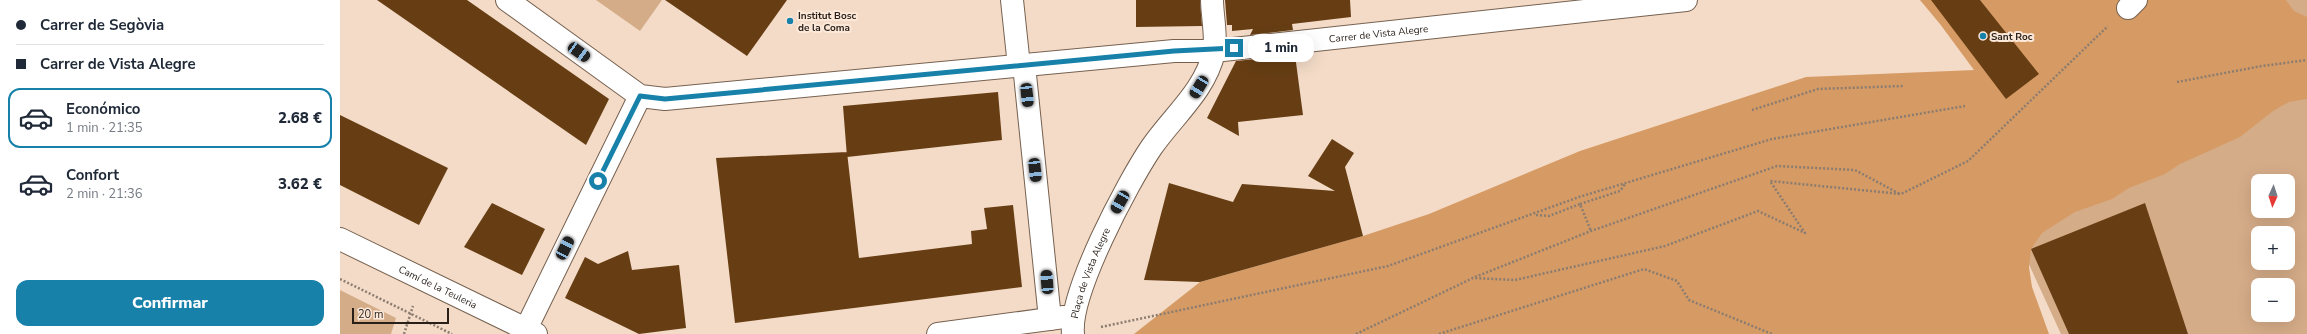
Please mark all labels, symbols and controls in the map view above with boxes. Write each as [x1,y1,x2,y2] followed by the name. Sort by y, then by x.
[798,9,857,35] place label: Institut Bosc de la Coma
[40,15,164,35] text: Carrer de Segòvia
[785,16,795,26] marker: Institut Bosc de la Coma
[1328,22,1429,47] street label: Carrer de Vista Alegre
[1991,30,2033,44] place label: Sant Roc
[1978,31,1988,41] marker: Sant Roc
[1248,34,1314,62] callout: 1 min
[1225,39,1243,57] route end
[1264,39,1298,57] text: 1 min
[566,40,592,64] car
[40,54,196,74] text: Carrer de Vista Alegre
[1188,74,1210,100] car
[1020,82,1034,108] car
[66,99,140,119] text: Económico
[18,100,54,136] icon: car
[278,108,322,128] text: 2.68 €
[66,119,142,137] text: 1 min · 21:35
[1028,157,1042,183] car
[66,165,119,185] text: Confort
[18,166,54,202] icon: car
[589,172,607,190] route start
[278,174,322,194] text: 3.62 €
[2251,174,2295,218] north arrow
[2251,174,2295,322] map controls
[66,185,142,203] text: 2 min · 21:36
[1109,189,1131,215] car
[1068,225,1114,320] street label: Plaça de Vista Alegre
[2251,226,2295,270] button: +
[554,235,576,261] car
[396,262,479,312] street label: Camí de la Teuleria
[1040,270,1054,294] car
[2251,278,2295,322] button: −
[16,280,324,326] button: Confirmar
[352,306,449,325] scale bar
[358,307,383,322] text: 20 m

